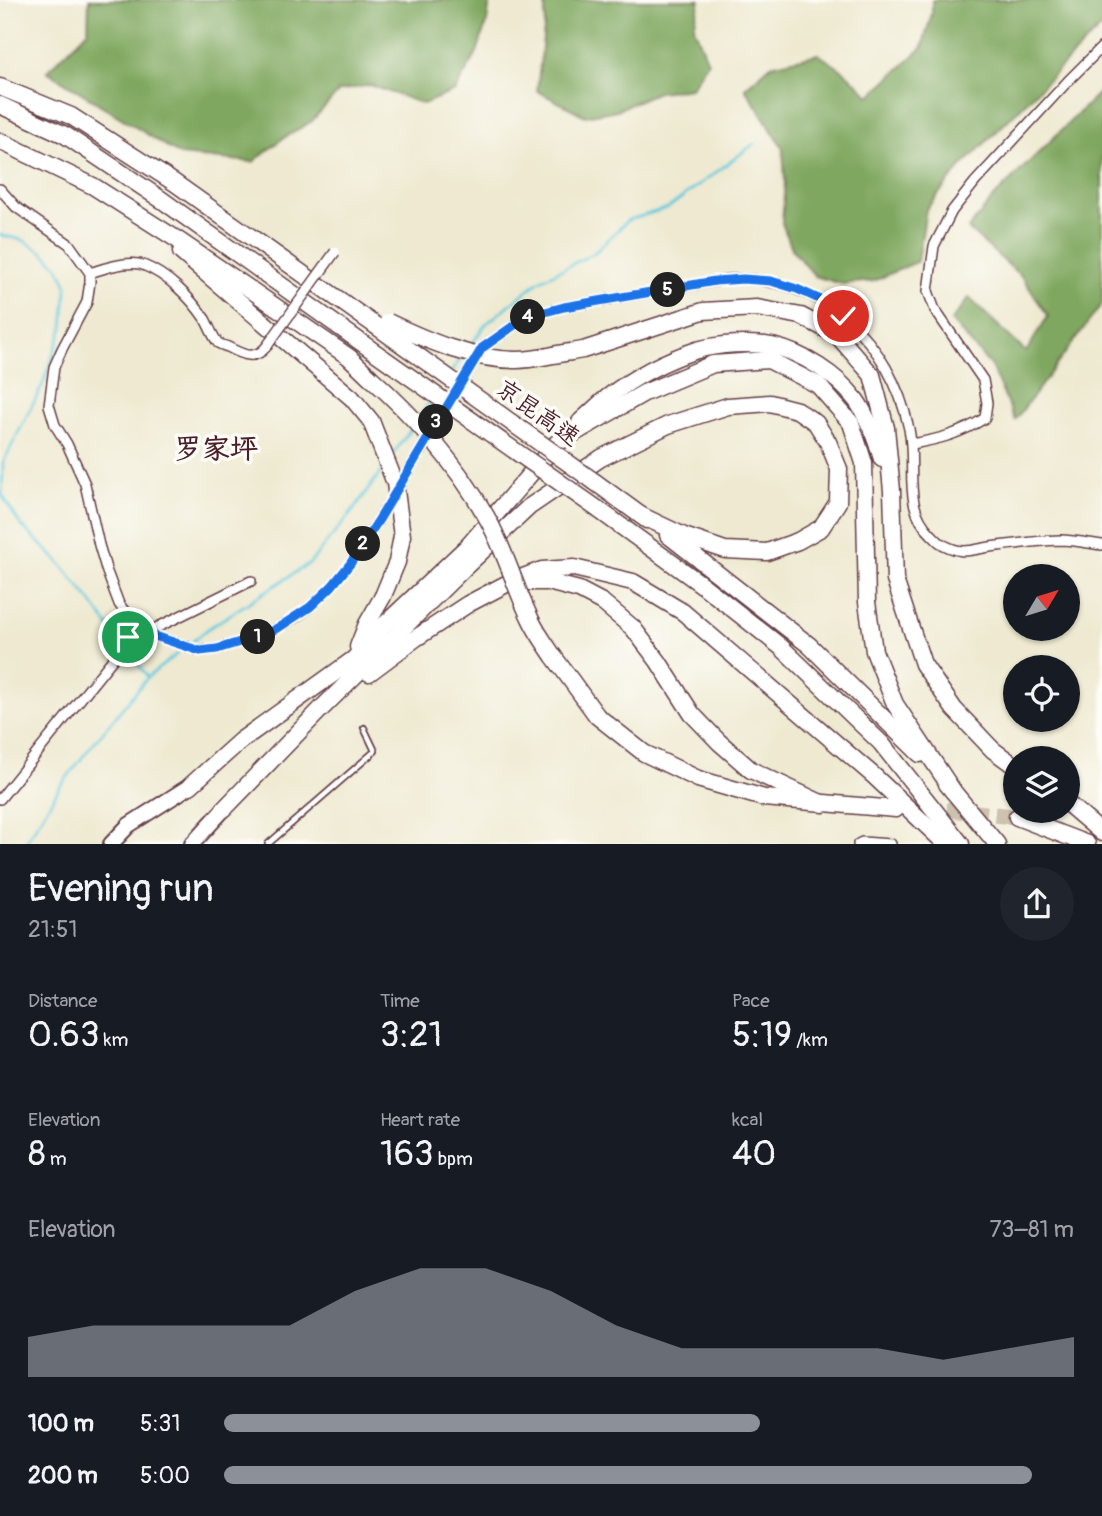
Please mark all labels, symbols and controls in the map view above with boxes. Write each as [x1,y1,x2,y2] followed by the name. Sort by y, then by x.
[650,272,686,308] pin: 5
[662,277,673,301] text: 5
[813,286,873,346] pin
[824,297,862,335] icon: check
[510,300,546,334] pin: 4
[522,304,533,328] text: 4
[490,374,586,452] street label: 京昆高速
[418,404,453,440] pin: 3
[430,409,441,433] text: 3
[174,432,258,467] district label: 罗家坪
[346,526,380,562] pin: 2
[357,531,368,555] text: 2
[1003,564,1080,640] north arrow
[1003,564,1080,823] map controls
[98,607,158,667] pin
[109,618,147,656] icon: arrive
[240,620,276,654] pin: 1
[254,624,261,648] text: 1
[1003,655,1080,732] button: locate
[1003,746,1080,823] button: layers
[28,865,214,913] text: Evening run
[1000,867,1074,941] button: share
[28,915,77,944] text: 21:51
[28,989,97,1013] text: Distance
[380,989,420,1013] text: Time
[732,989,770,1013] text: Pace
[28,1013,99,1057] text: 0.63
[380,1013,442,1057] text: 3:21
[732,1013,792,1057] text: 5:19
[99,1028,128,1052] text: km
[792,1028,828,1052] text: /km
[28,1108,100,1132] text: Elevation
[380,1108,460,1132] text: Heart rate
[732,1108,763,1132] text: kcal
[28,1132,46,1176] text: 8
[380,1132,434,1176] text: 163
[732,1132,776,1176] text: 40
[46,1147,67,1171] text: m
[434,1147,473,1171] text: bpm
[28,1215,116,1244] text: Elevation
[989,1215,1074,1244] text: 73–81 m
[28,1409,94,1438] text: 100 m
[140,1409,180,1438] text: 5:31
[28,1461,98,1490] text: 200 m
[140,1461,190,1490] text: 5:00

